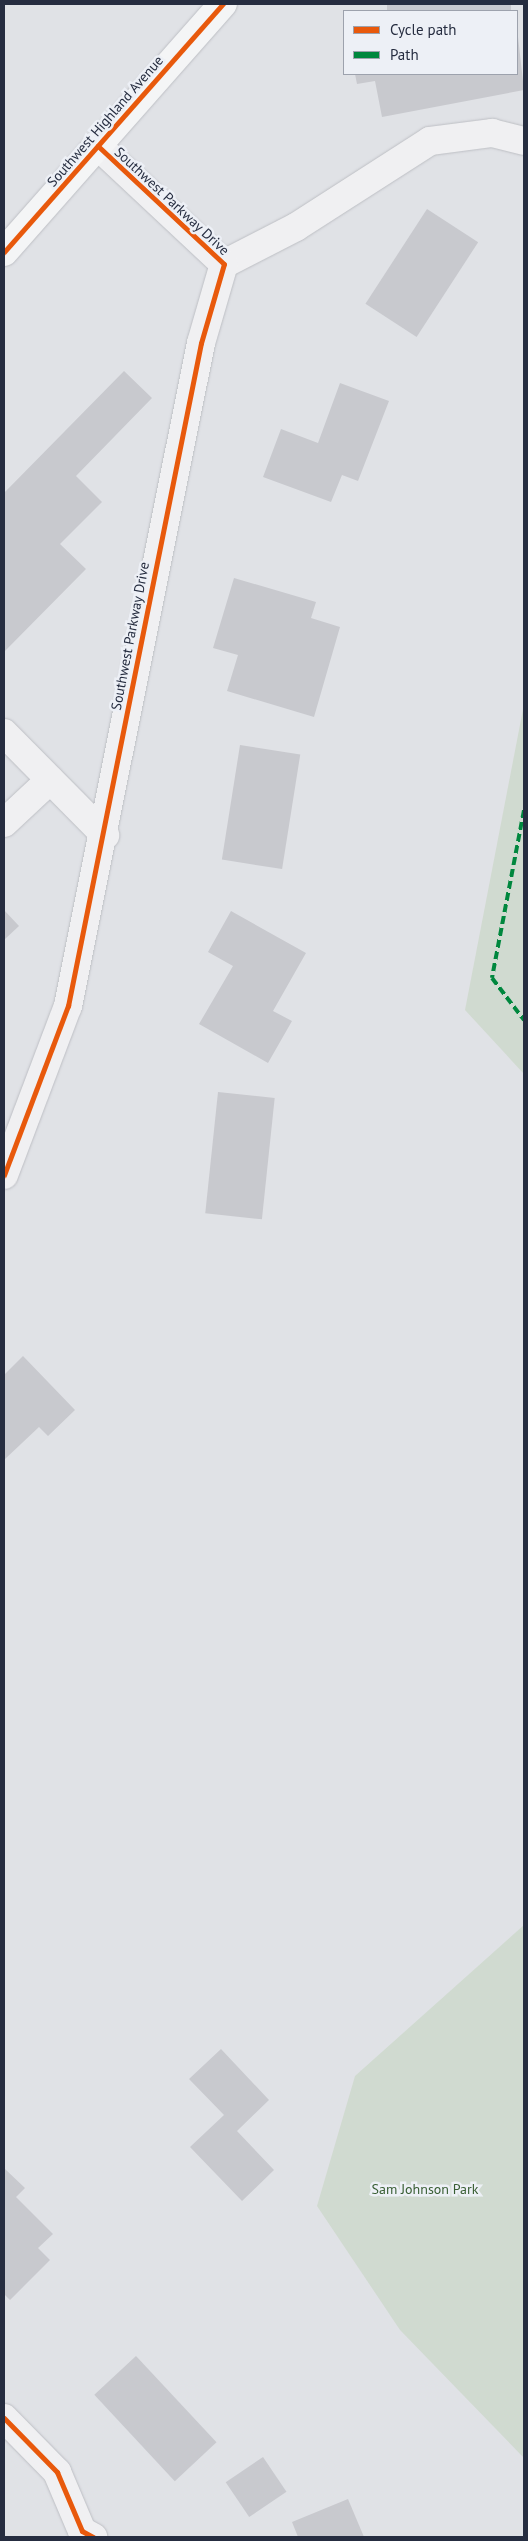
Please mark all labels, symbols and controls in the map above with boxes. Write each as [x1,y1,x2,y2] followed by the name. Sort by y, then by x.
[343,10,518,75] legend
[390,20,456,39] text: Cycle path
[390,45,419,64] text: Path
[43,52,167,190] street label: Southwest Highland Avenue
[111,143,233,259] street label: Southwest Parkway Drive
[107,560,153,712] street label: Southwest Parkway Drive
[372,2181,478,2197] park label: Sam Johnson Park

